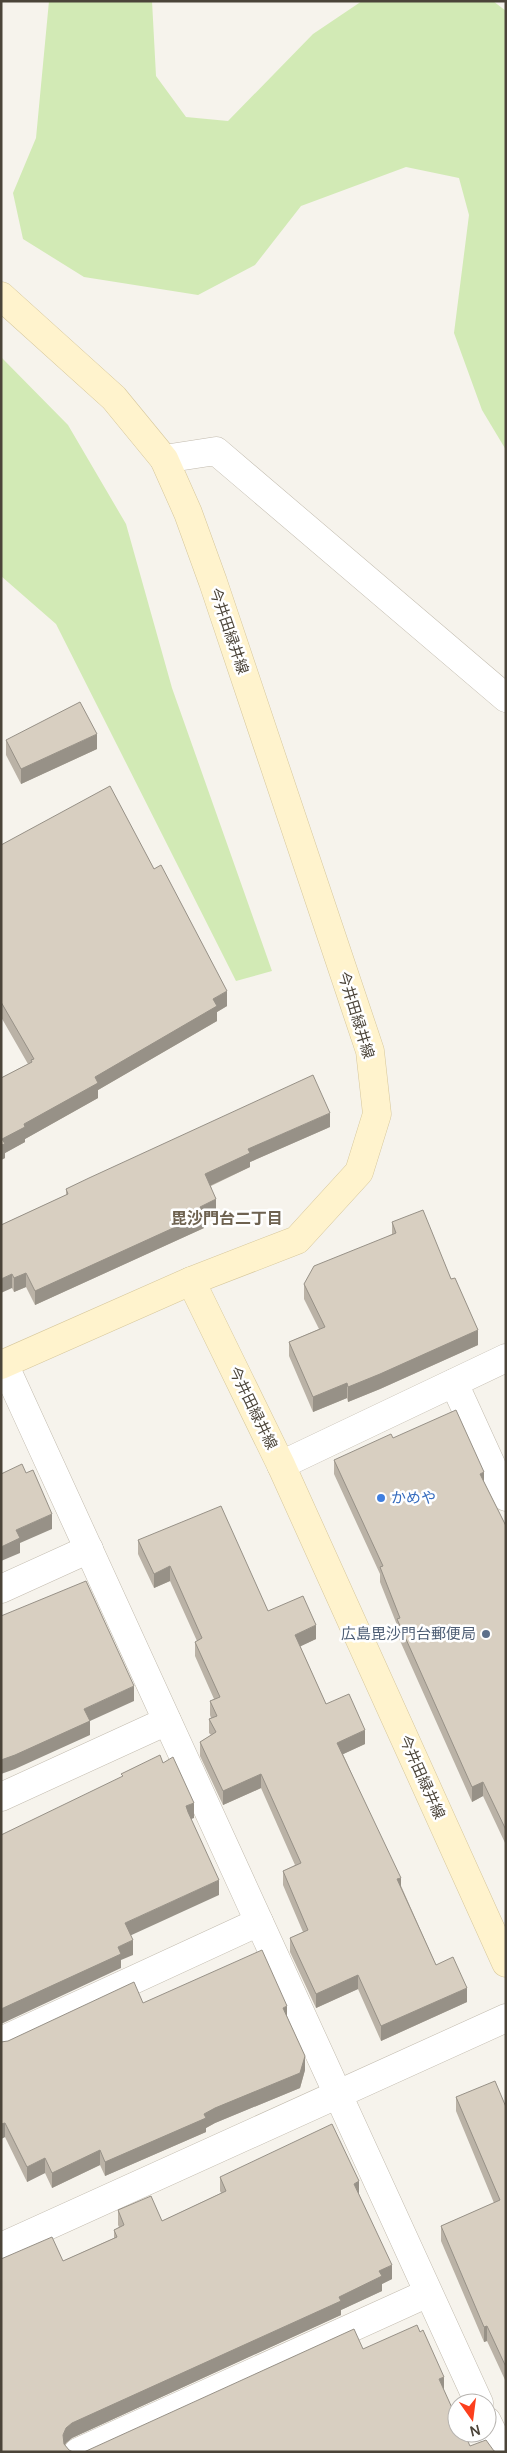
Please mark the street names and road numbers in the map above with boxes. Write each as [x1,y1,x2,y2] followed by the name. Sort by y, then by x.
[205,585,254,677] street label: 今井田緑井線
[333,969,380,1061] street label: 今井田緑井線
[224,1363,283,1453] street label: 今井田緑井線
[395,1731,450,1822] street label: 今井田緑井線

